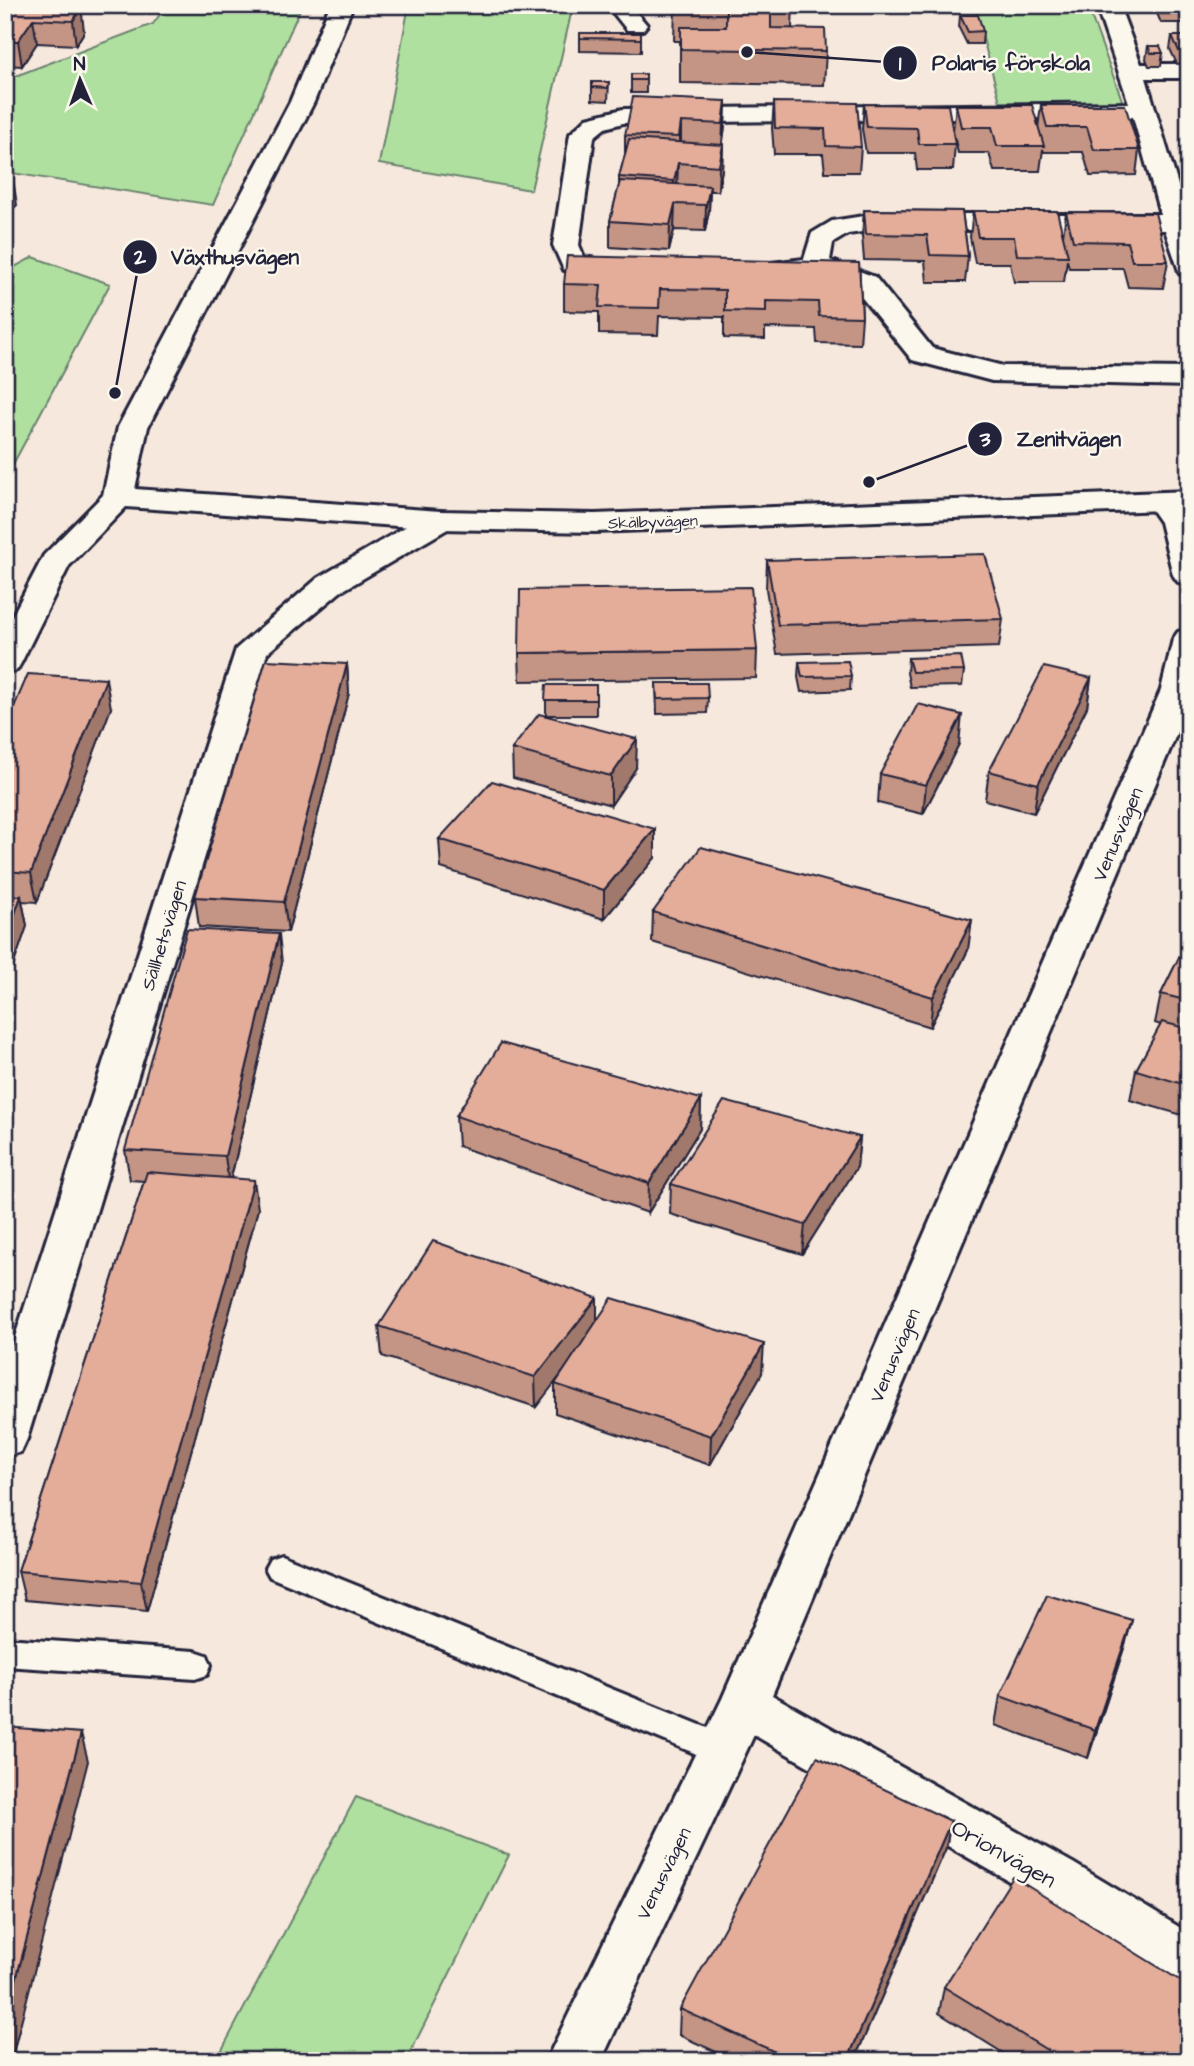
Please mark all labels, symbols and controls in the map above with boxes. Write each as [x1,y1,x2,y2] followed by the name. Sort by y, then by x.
[883,42,1104,84] callout: Polaris förskola
[46,46,116,116] north arrow
[899,49,902,78] text: 1
[932,49,1090,78] text: Polaris förskola
[73,51,86,78] text: N
[122,236,314,278] callout: Växthusvägen
[133,243,147,272] text: 2
[170,243,300,274] text: Växthusvägen
[968,418,1135,460] callout: Zenitvägen
[979,425,991,454] text: 3
[1017,425,1122,456] text: Zenitvägen
[608,509,698,536] street label: Skälbyvägen
[1086,783,1151,886] street label: Venusvägen
[135,877,195,994] street label: Sällhetsvägen
[863,1304,928,1407] street label: Venusvägen
[945,1812,1062,1897] street label: Orionvägen
[630,1823,699,1925] street label: Venusvägen

